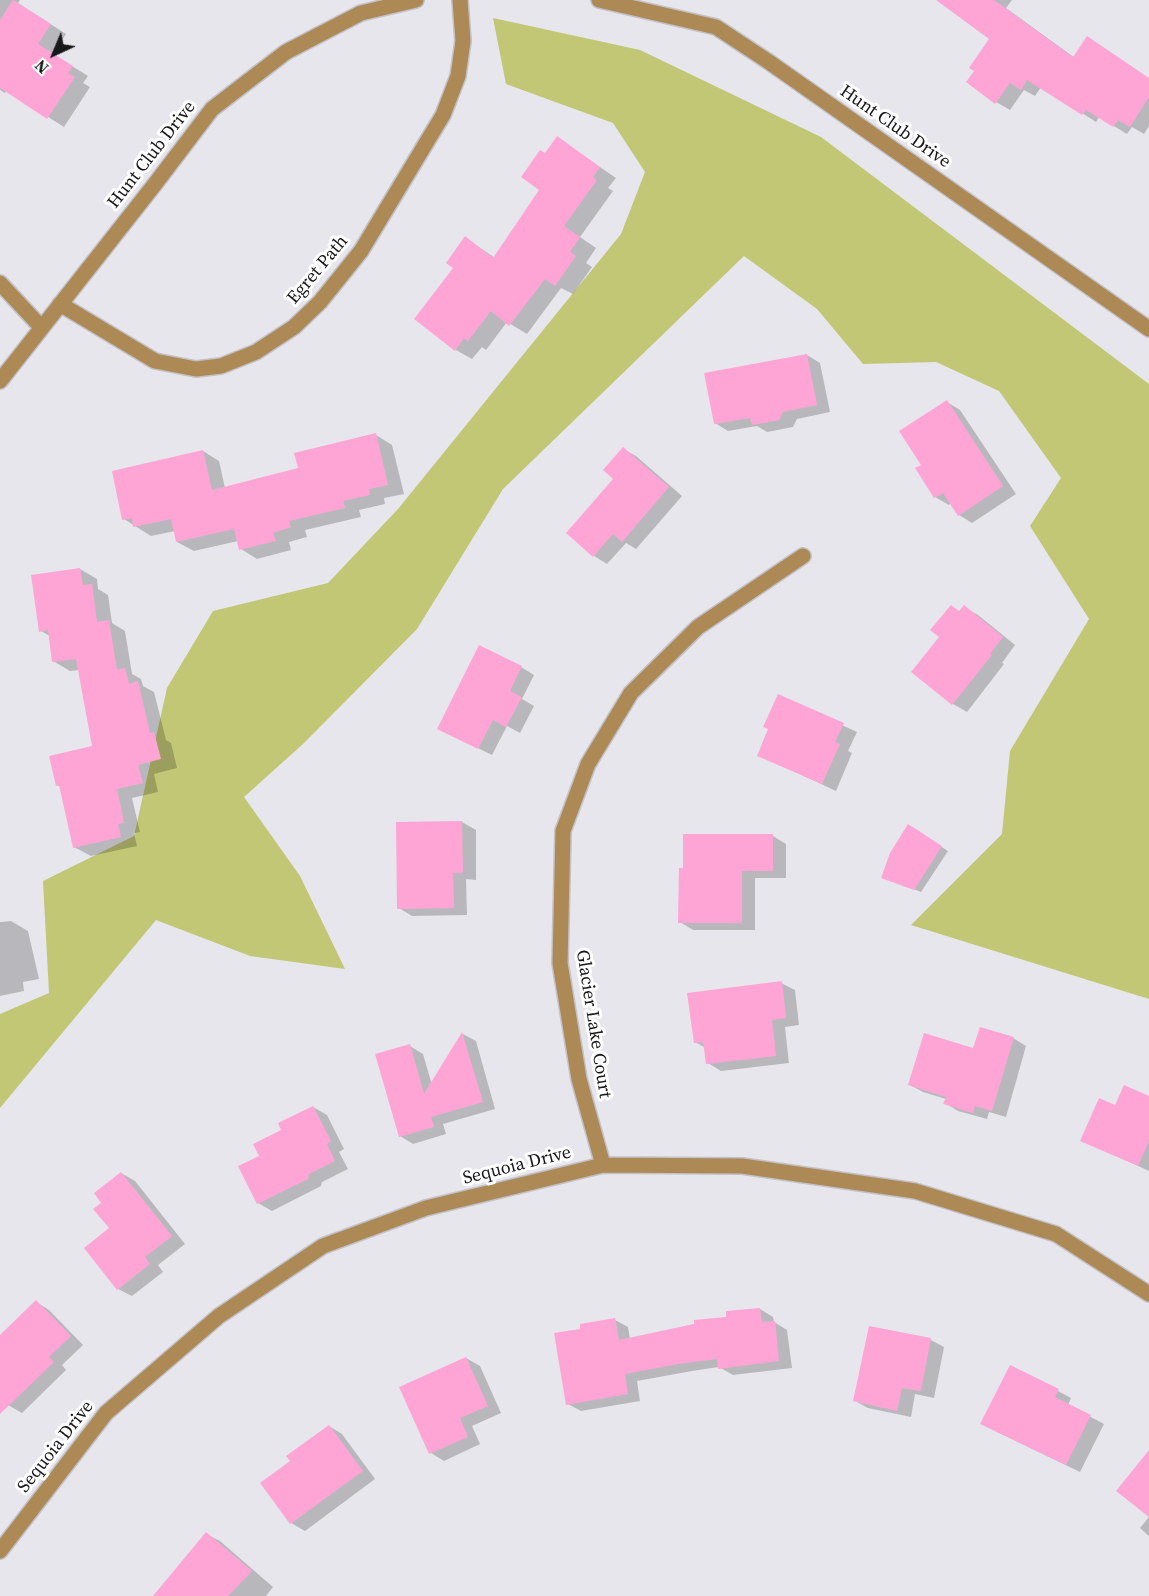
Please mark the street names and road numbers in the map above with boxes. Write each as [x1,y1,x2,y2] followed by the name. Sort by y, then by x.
[835,81,955,173] street label: Hunt Club Drive
[103,97,201,213] street label: Hunt Club Drive
[283,231,353,309] street label: Egret Path
[571,948,615,1100] street label: Glacier Lake Court
[461,1142,573,1190] street label: Sequoia Drive
[13,1397,99,1497] street label: Sequoia Drive

